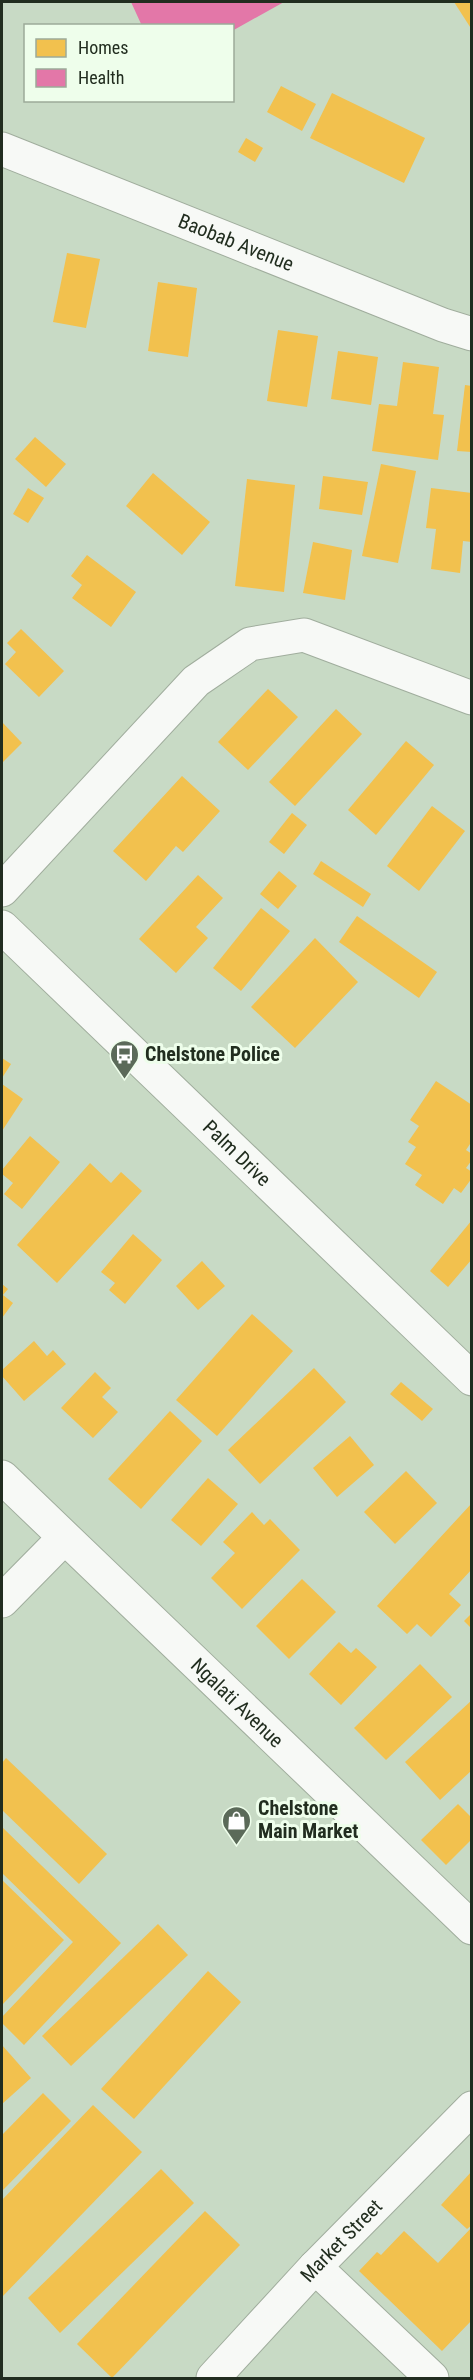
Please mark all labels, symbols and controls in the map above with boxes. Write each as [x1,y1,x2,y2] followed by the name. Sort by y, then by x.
[24,24,234,102] legend
[78,37,128,58] text: Homes
[78,67,124,88] text: Health
[175,209,297,276] street label: Baobab Avenue
[108,1038,140,1080] bus stop icon: Chelstone Police
[145,1042,280,1066] place label: Chelstone Police
[198,1115,276,1191] street label: Palm Drive
[186,1653,288,1752] street label: Ngalati Avenue
[258,1796,358,1843] place label: Chelstone Main Market
[221,1804,253,1846] shop icon: Chelstone Main Market
[295,2194,387,2287] street label: Market Street

